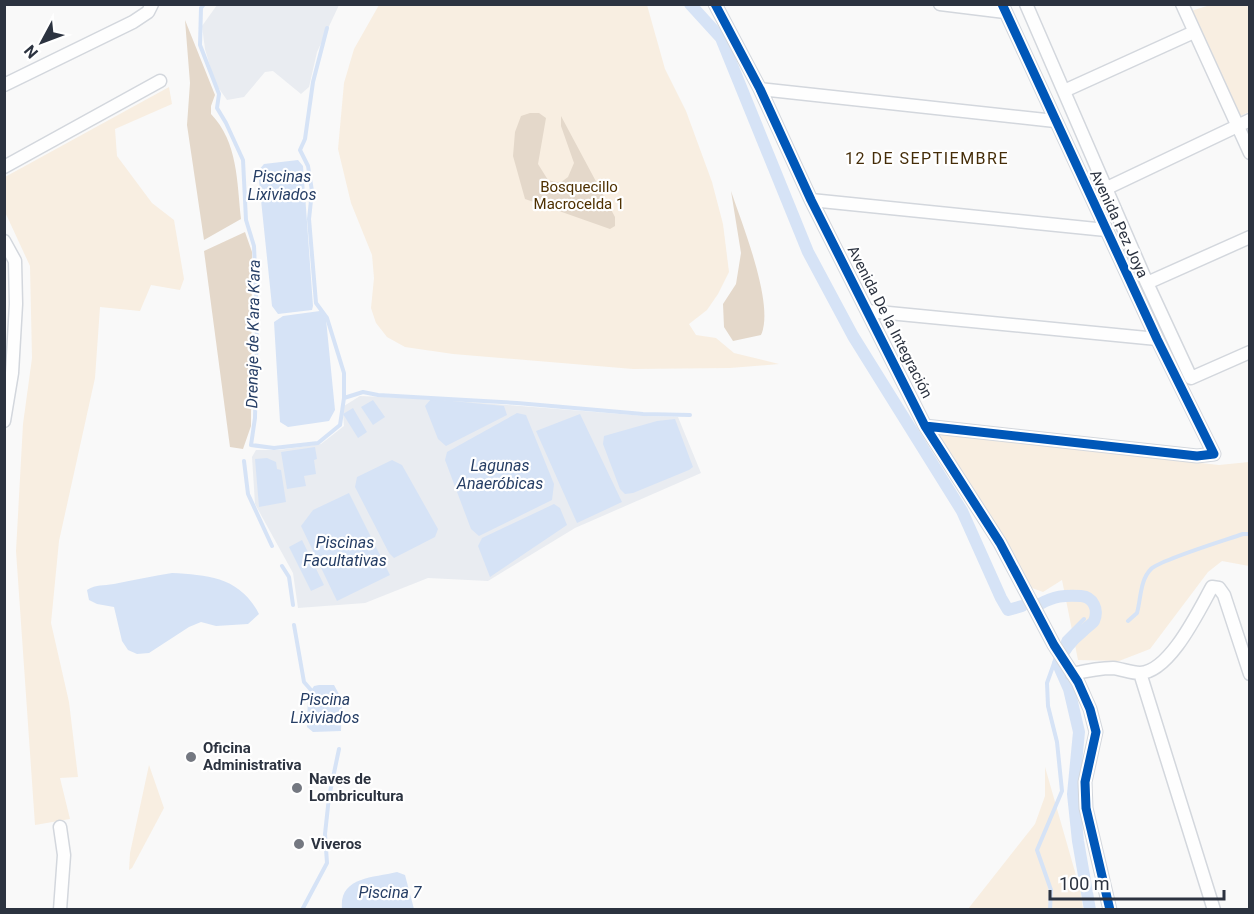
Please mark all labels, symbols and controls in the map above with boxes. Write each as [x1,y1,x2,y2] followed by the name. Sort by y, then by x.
[12,12,72,72] north arrow
[20,41,42,62] text: N
[845,149,1009,168] district label: 12 DE SEPTIEMBRE
[248,167,316,204] water label: Piscinas Lixiviados
[1086,167,1152,281] street label: Avenida Pez Joya
[534,178,624,213] park label: Bosquecillo Macrocelda 1
[844,243,936,401] street label: Avenida De la Integración
[242,259,264,409] water label: Drenaje de K'ara K'ara
[456,456,543,493] water label: Lagunas Anaeróbicas
[303,533,387,570] water label: Piscinas Facultativas
[291,690,359,727] water label: Piscina Lixiviados
[203,739,301,774] place label: Oficina Administrativa
[184,750,198,764] marker: Oficina Administrativa
[309,770,403,805] place label: Naves de Lombricultura
[290,781,304,795] marker: Naves de Lombricultura
[311,835,362,853] place label: Viveros
[292,837,306,851] marker: Viveros
[1050,863,1224,901] scale bar
[1059,873,1110,894] text: 100 m
[358,883,423,902] water label: Piscina 7

